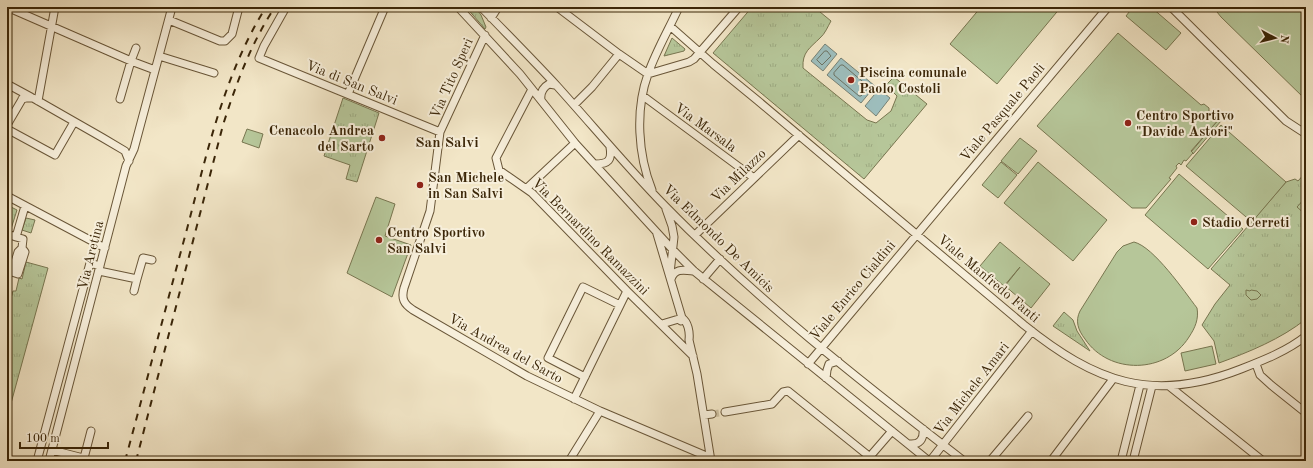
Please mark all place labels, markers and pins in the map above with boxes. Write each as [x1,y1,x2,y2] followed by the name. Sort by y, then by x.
[859,66,967,96] place label: Piscina comunale Paolo Costoli
[846,75,856,85] marker: Piscina comunale Paolo Costoli
[1136,109,1234,139] place label: Centro Sportivo "Davide Astori"
[1123,118,1133,128] marker: Centro Sportivo "Davide Astori"
[269,124,374,154] place label: Cenacolo Andrea del Sarto
[377,133,387,143] marker: Cenacolo Andrea del Sarto
[428,171,504,201] place label: San Michele in San Salvi
[415,180,425,190] marker: San Michele in San Salvi
[1202,216,1289,230] place label: Stadio Cerreti
[1189,217,1199,227] marker: Stadio Cerreti
[387,226,485,256] place label: Centro Sportivo San Salvi
[374,235,384,245] marker: Centro Sportivo San Salvi

